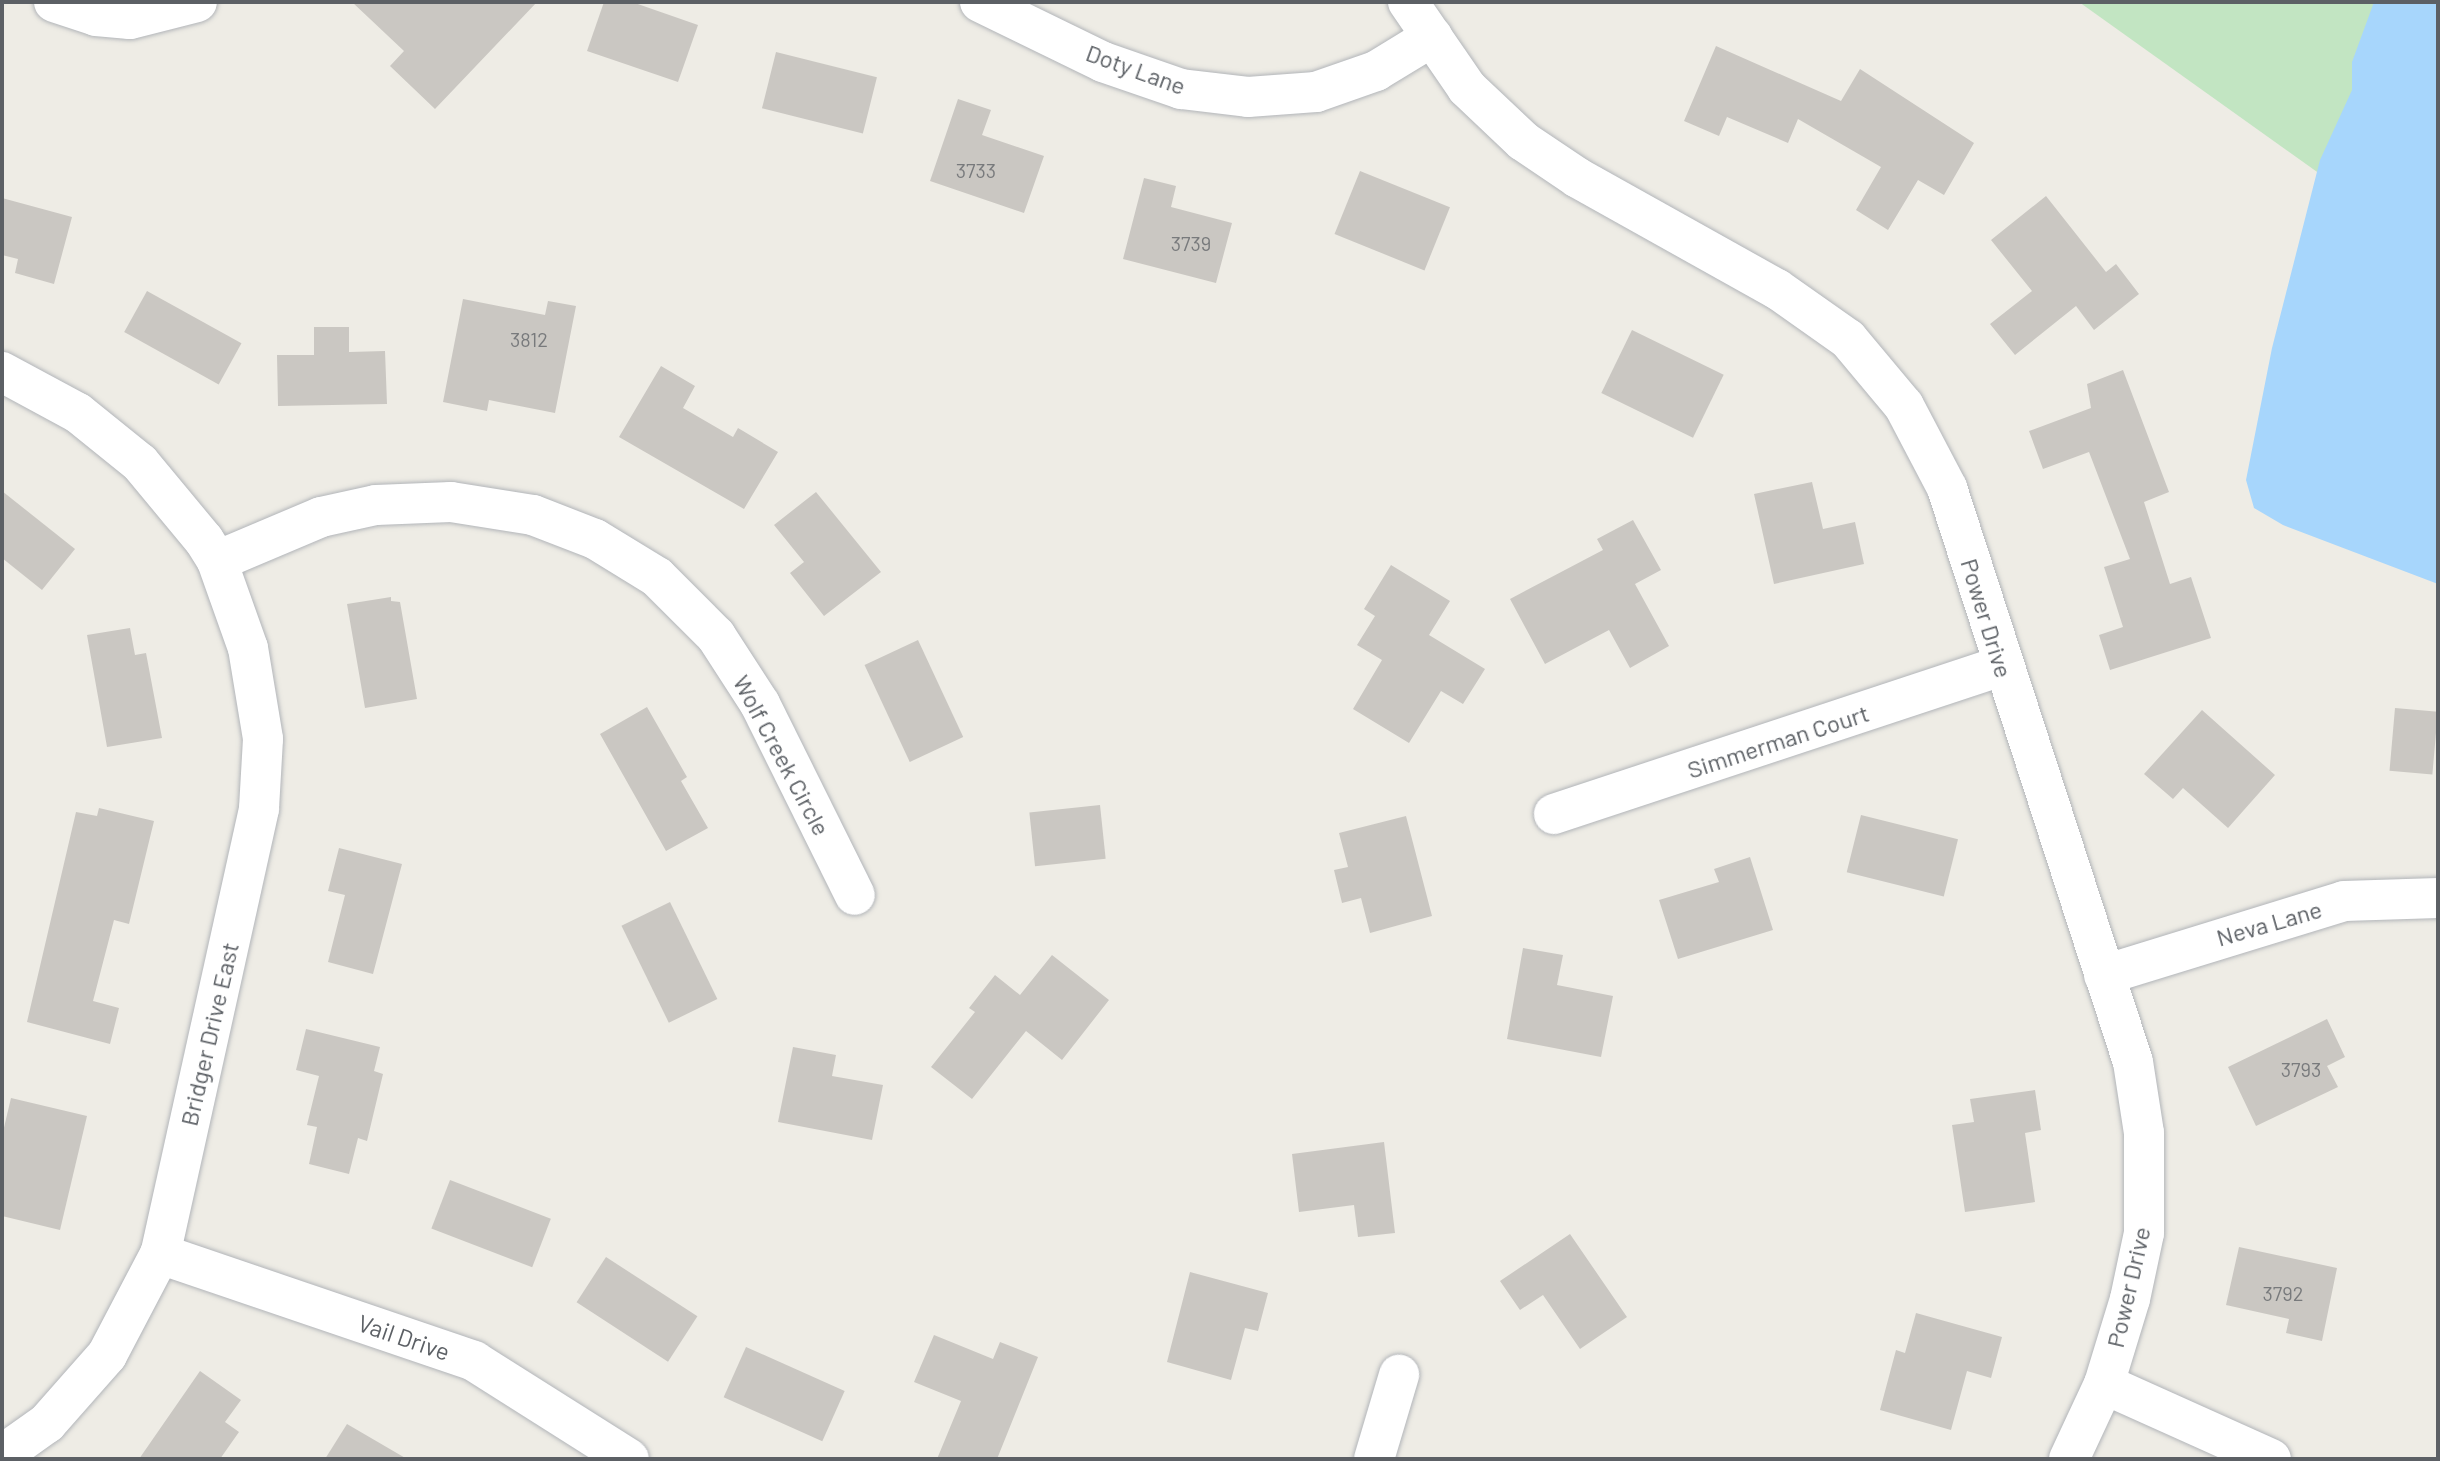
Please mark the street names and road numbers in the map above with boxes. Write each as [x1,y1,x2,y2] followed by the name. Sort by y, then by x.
[1082,38,1190,100] street label: Doty Lane
[1955,555,2019,681] street label: Power Drive
[728,670,836,840] street label: Wolf Creek Circle
[1684,698,1872,784] street label: Simmerman Court
[2213,894,2325,952] street label: Neva Lane
[174,939,244,1129] street label: Bridger Drive East
[2100,1224,2156,1350] street label: Power Drive
[354,1308,454,1366] street label: Vail Drive

